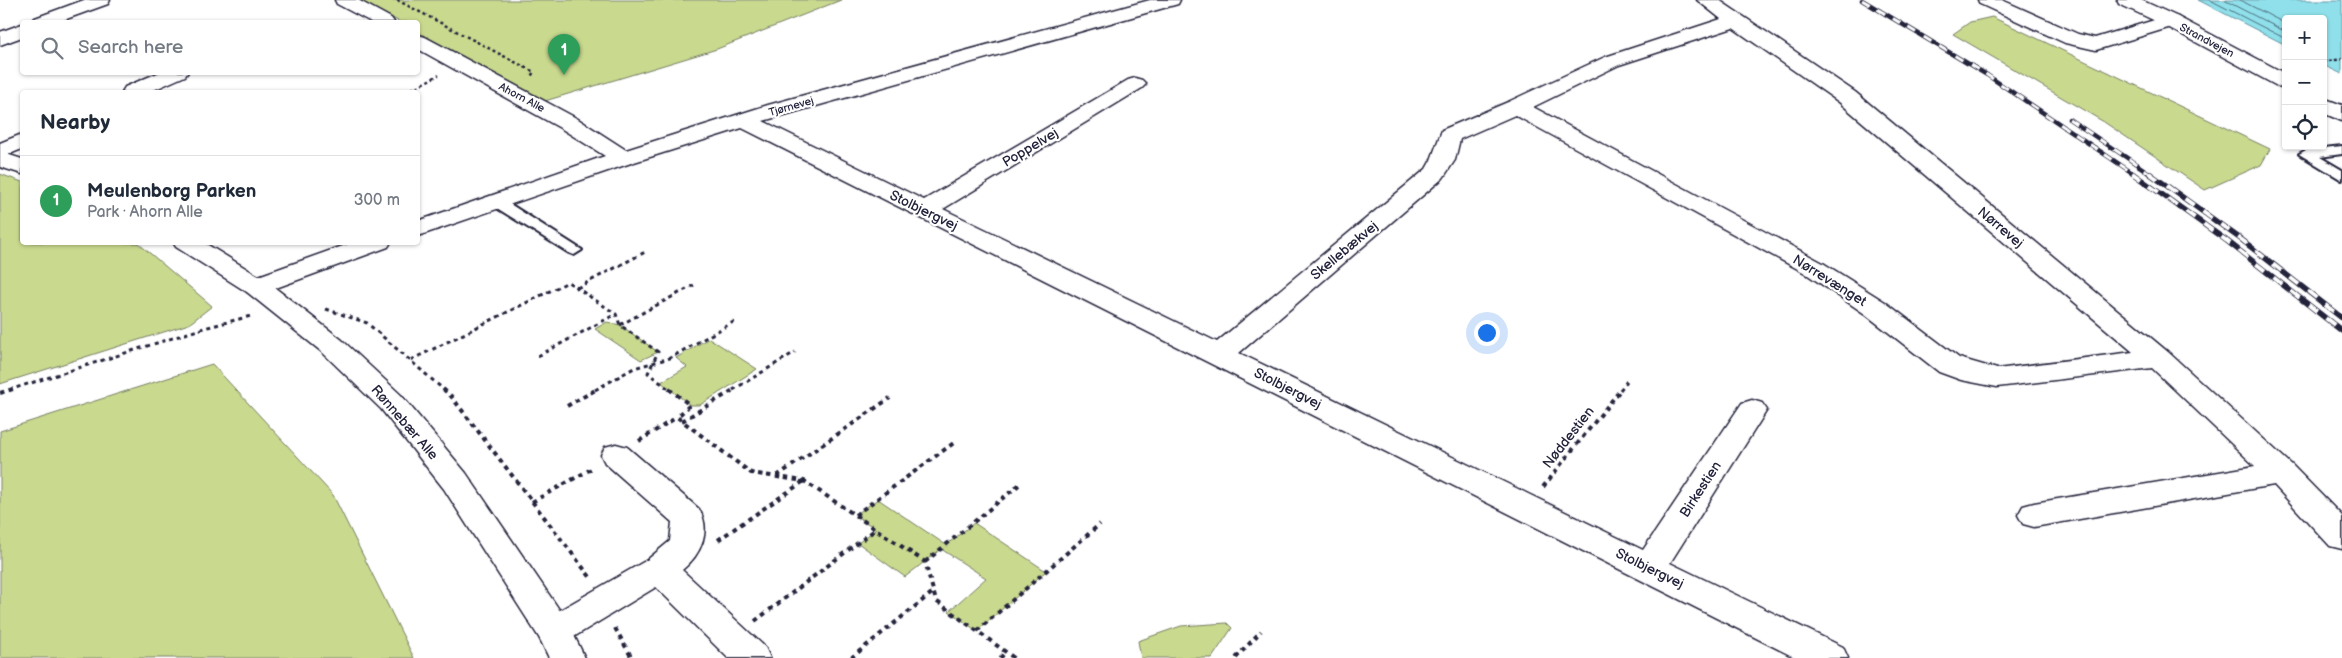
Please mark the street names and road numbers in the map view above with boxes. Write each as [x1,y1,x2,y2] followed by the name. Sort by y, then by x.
[2177,21,2236,60] street label: Strandvejen
[497,80,547,115] street label: Ahorn Alle
[767,94,815,119] street label: Tjørnevej
[999,124,1061,171] street label: Poppelvej
[887,187,961,234] street label: Stolbjergvej
[1974,203,2027,251] street label: Nørrevej
[1307,217,1381,283] street label: Skellebækvej
[1790,251,1870,310] street label: Nørrevænget
[1251,364,1324,413] street label: Stolbjergvej
[368,381,442,463] street label: Rønnebær Alle
[1539,403,1598,471] street label: Nøddestien
[1676,458,1725,521] street label: Birkestien
[1613,545,1687,592] street label: Stolbjergvej

